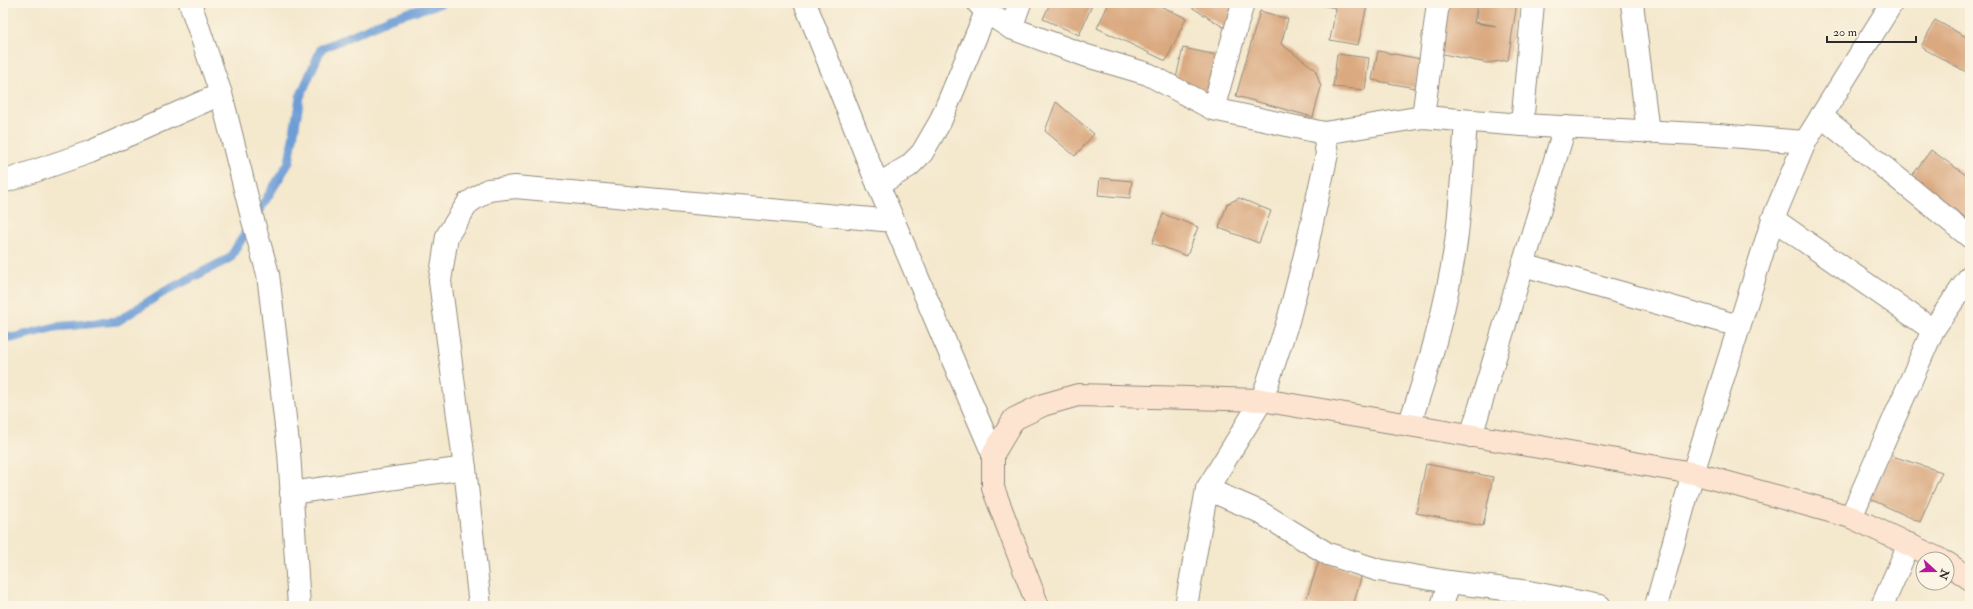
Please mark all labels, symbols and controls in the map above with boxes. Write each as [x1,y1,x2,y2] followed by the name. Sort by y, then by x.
[1827,18,1916,44] scale bar
[1833,25,1858,40] text: 20 m
[1915,551,1955,591] north arrow
[1936,567,1952,582] text: N

